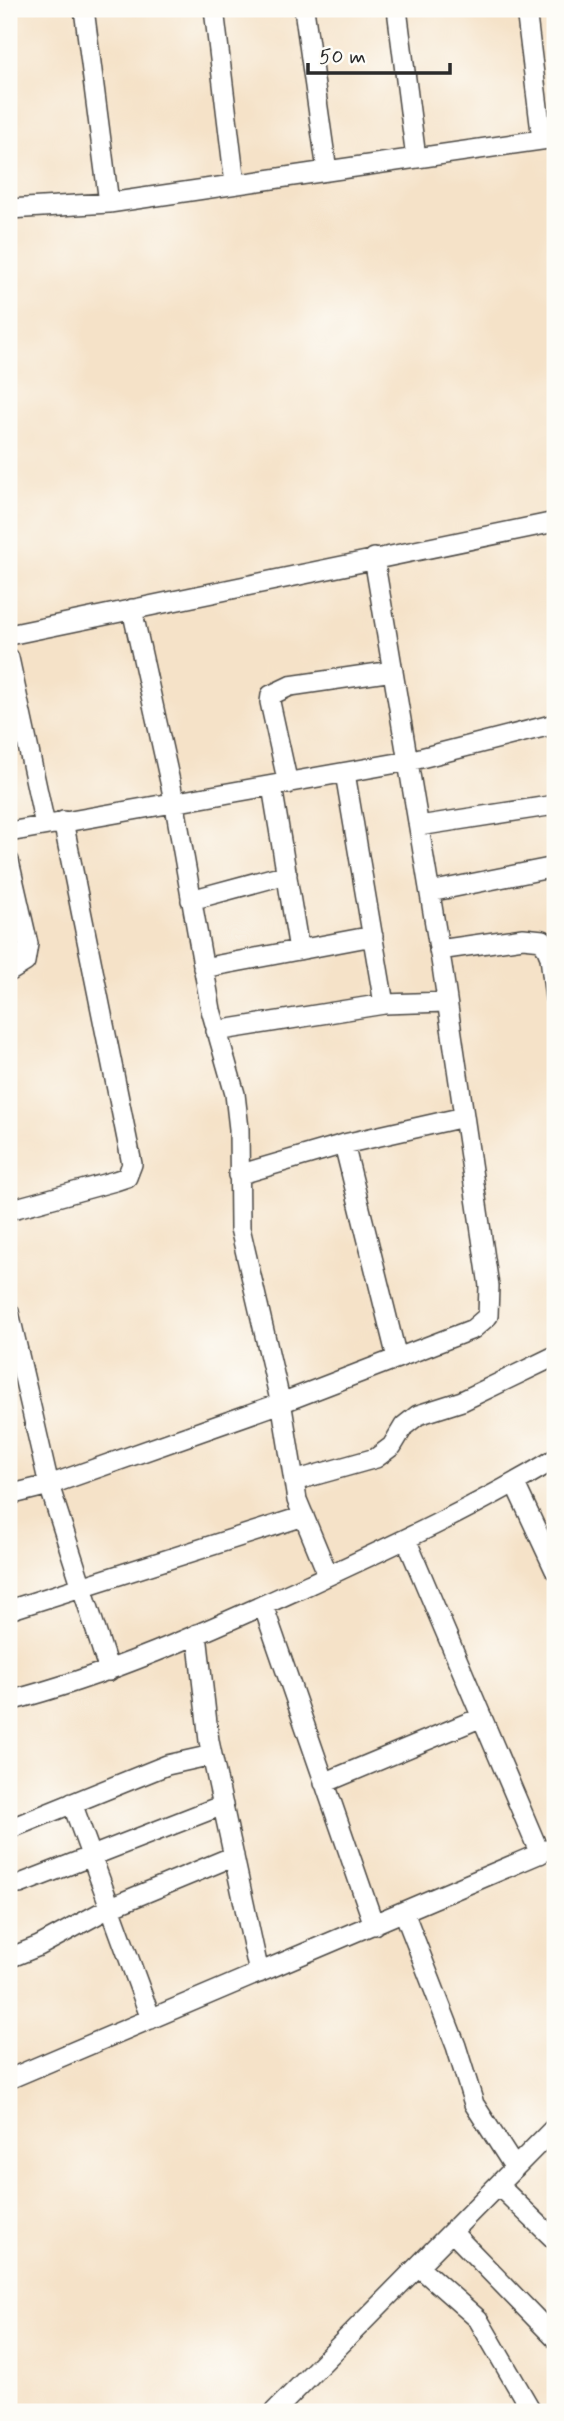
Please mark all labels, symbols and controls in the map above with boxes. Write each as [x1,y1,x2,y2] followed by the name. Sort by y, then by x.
[308,32,450,76] scale bar
[319,43,366,71] text: 50 m

